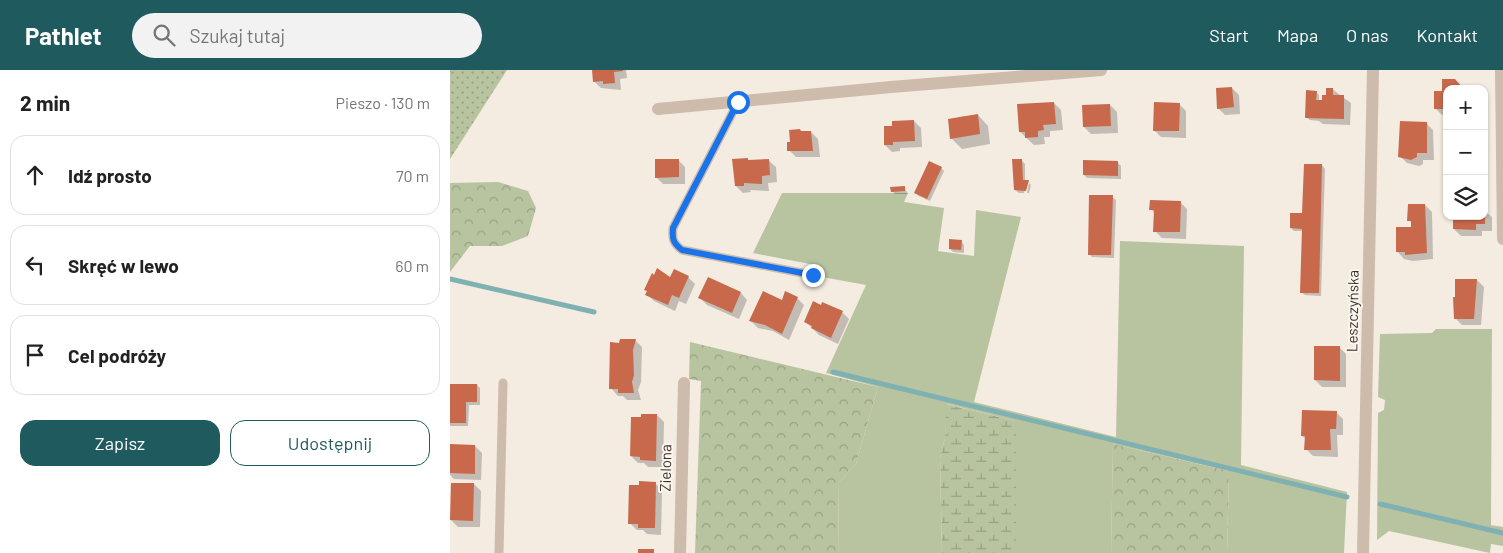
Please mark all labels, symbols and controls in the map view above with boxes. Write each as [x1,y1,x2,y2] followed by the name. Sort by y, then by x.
[132,13,482,58] search box
[25,21,102,50] text: Pathlet
[150,21,178,49] icon: search
[190,24,285,47] text: Szukaj tutaj
[1209,24,1249,46] text: Start
[1277,24,1318,46] text: Mapa
[1346,24,1388,46] text: O nas
[1416,24,1478,46] text: Kontakt
[1443,85,1488,220] map controls
[1443,85,1488,130] button: +
[20,90,70,115] text: 2 min
[727,91,750,114] route start
[335,93,430,112] text: Pieszo · 130 m
[1443,130,1488,175] button: −
[21,161,49,189] icon: ahead
[68,164,152,187] text: Idź prosto
[396,166,429,185] text: 70 m
[1443,175,1488,220] button: layers
[21,251,49,279] icon: left
[68,254,179,277] text: Skręć w lewo
[395,256,429,275] text: 60 m
[802,264,825,287] route end
[1342,270,1362,352] street label: Leszczyńska
[21,341,49,369] icon: arrive
[68,344,166,367] text: Cel podróży
[20,420,220,466] button: Zapisz
[230,420,430,466] button: Udostępnij
[656,444,674,492] street label: Zielona

